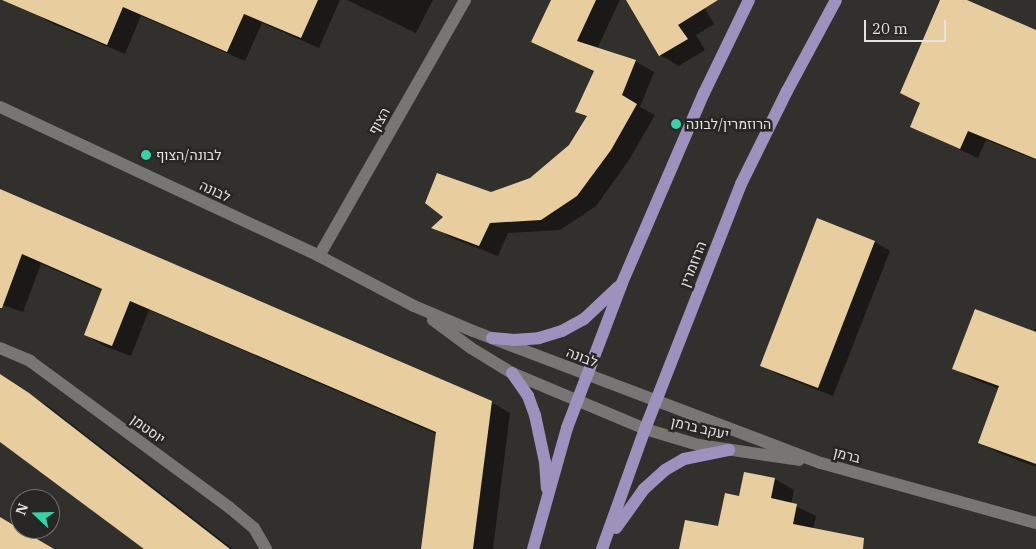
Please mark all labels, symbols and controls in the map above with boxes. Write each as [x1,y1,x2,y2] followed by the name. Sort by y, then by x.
[866,10,948,42] scale bar
[872,19,908,38] text: 20 m
[365,105,393,137] street label: הצוף
[686,116,771,132] place label: הרוזמרין/לבונה
[670,118,682,130] marker: הרוזמרין/לבונה
[156,147,221,163] place label: לבונה/הצוף
[140,149,152,161] marker: לבונה/הצוף
[197,177,233,205] street label: לבונה
[676,239,710,289] street label: הרוזמרין
[564,343,600,371] street label: לבונה
[127,411,169,447] street label: יוסטמן
[669,413,731,443] street label: יעקב ברמן
[832,444,862,466] street label: ברמן
[10,489,60,539] north arrow
[12,501,32,517] text: N

